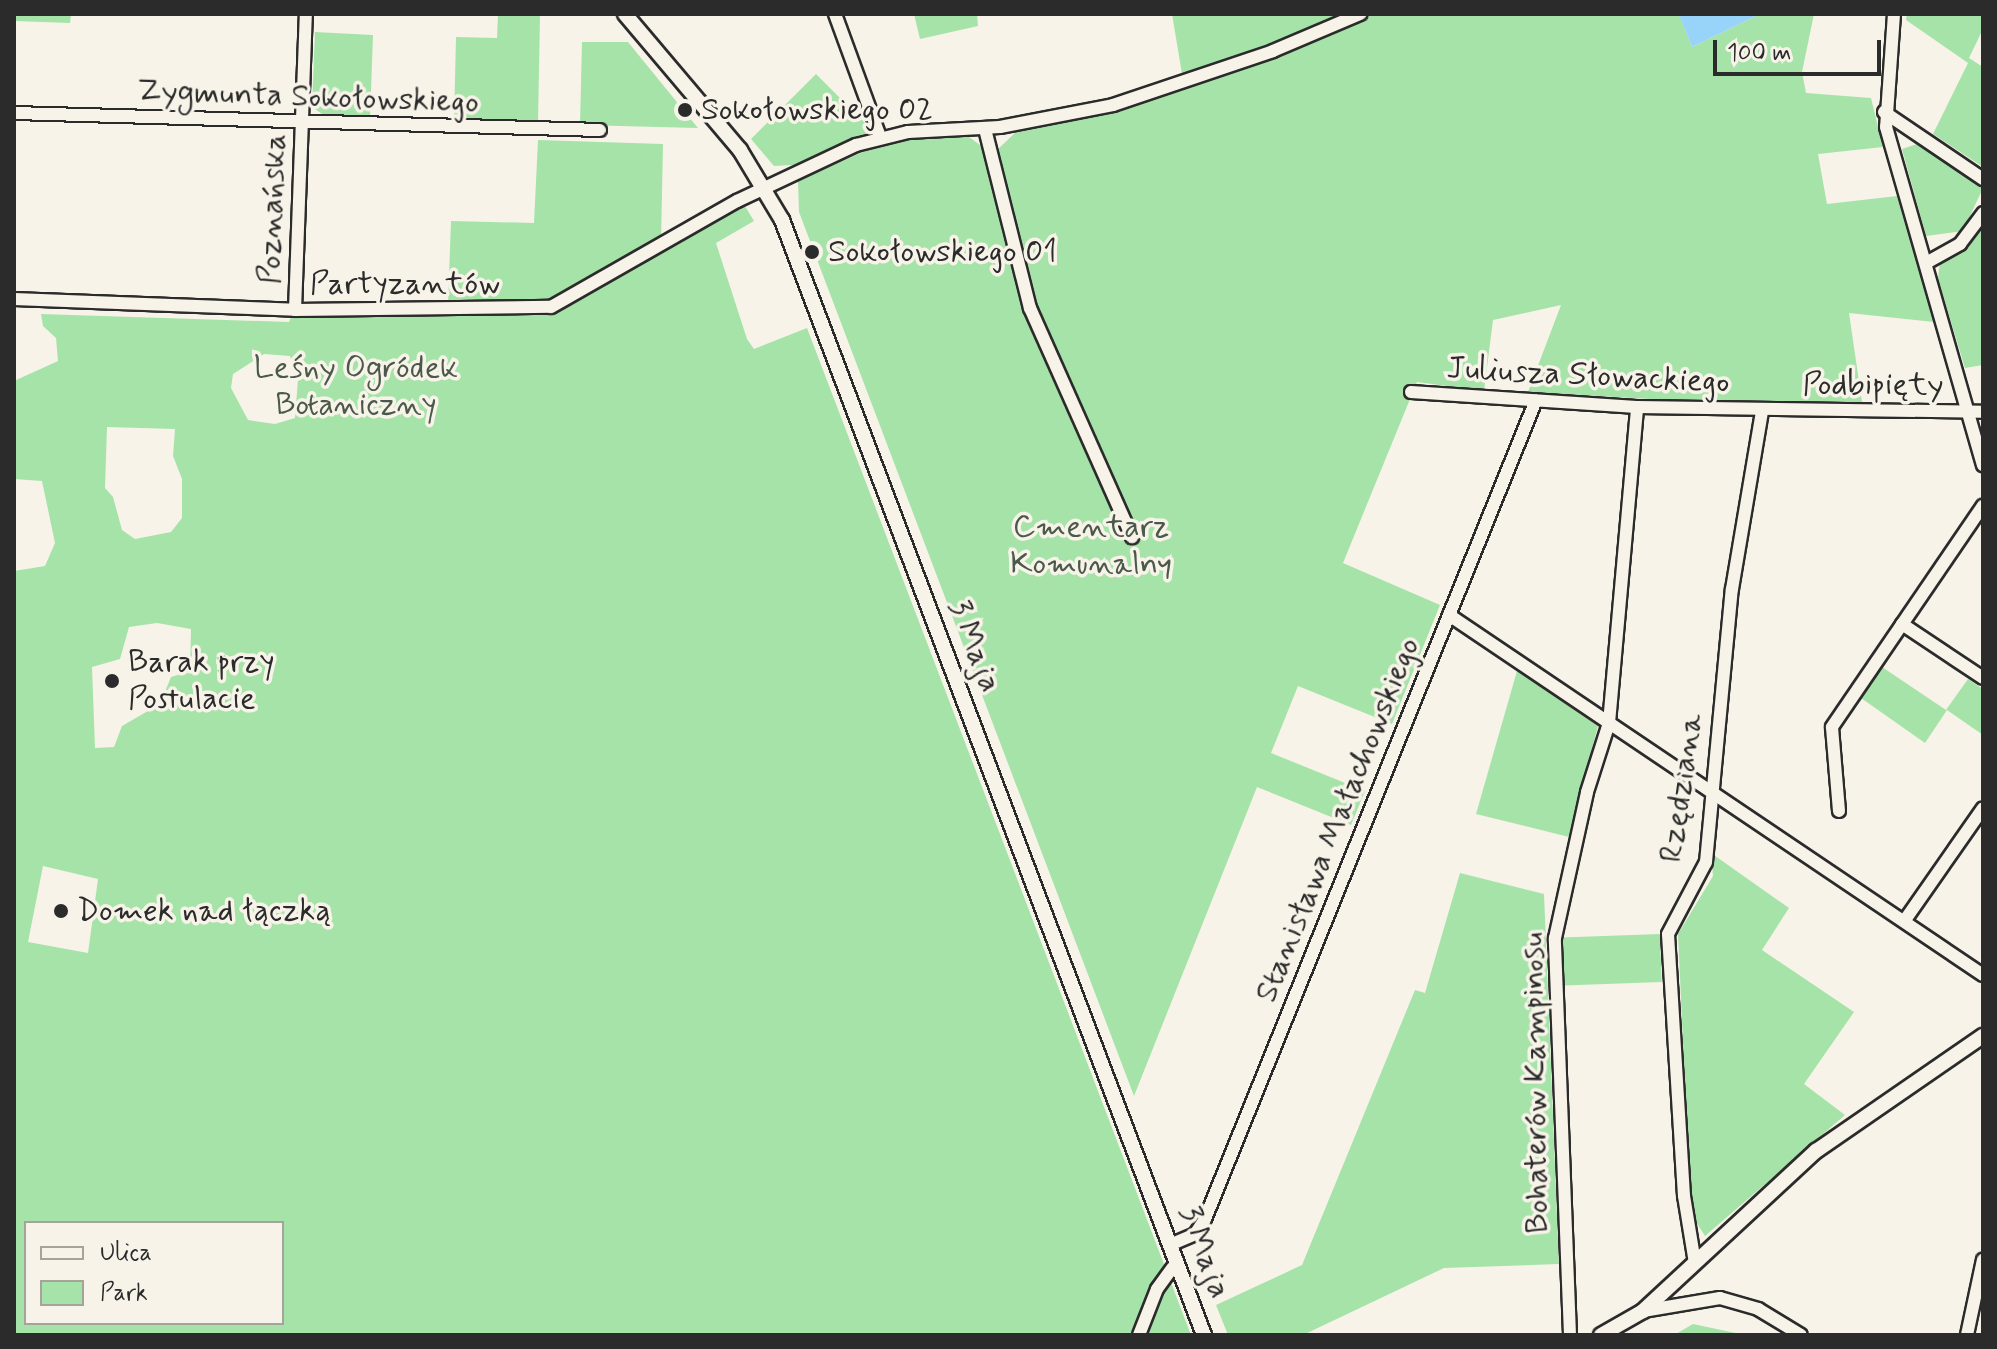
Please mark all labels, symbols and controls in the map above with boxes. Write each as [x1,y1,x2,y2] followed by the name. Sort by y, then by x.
[1717,24,1885,74] scale bar
[1727,38,1791,69] text: 100 m
[136,72,480,122] street label: Zygmunta Sokołowskiego
[701,91,933,129] place label: Sokołowskiego 02
[676,101,694,119] marker: Sokołowskiego 02
[251,133,295,285] street label: Poznańska
[828,233,1057,271] place label: Sokołowskiego 01
[803,243,821,261] marker: Sokołowskiego 01
[310,265,500,303] street label: Partyzantów
[1446,349,1730,403] street label: Juliusza Słowackiego
[255,350,457,425] park label: Leśny Ogródek Botaniczny
[1802,366,1944,404] street label: Podbipięty
[1010,509,1172,584] park label: Cmentarz Komunalny
[939,594,1009,698] street label: 3 Maja
[1248,634,1428,1006] street label: Stanisława Małachowskiego
[128,644,275,719] place label: Barak przy Postulacie
[103,672,121,690] marker: Barak przy Postulacie
[1653,711,1711,865] street label: Rzędziana
[77,892,328,930] place label: Domek nad łączką
[52,902,70,920] marker: Domek nad łączką
[1514,933,1558,1233] street label: Bohaterów Kampinosu
[1170,1200,1238,1304] street label: 3 Maja
[24,1221,284,1325] legend
[100,1238,152,1269] text: Ulica
[100,1278,148,1309] text: Park

